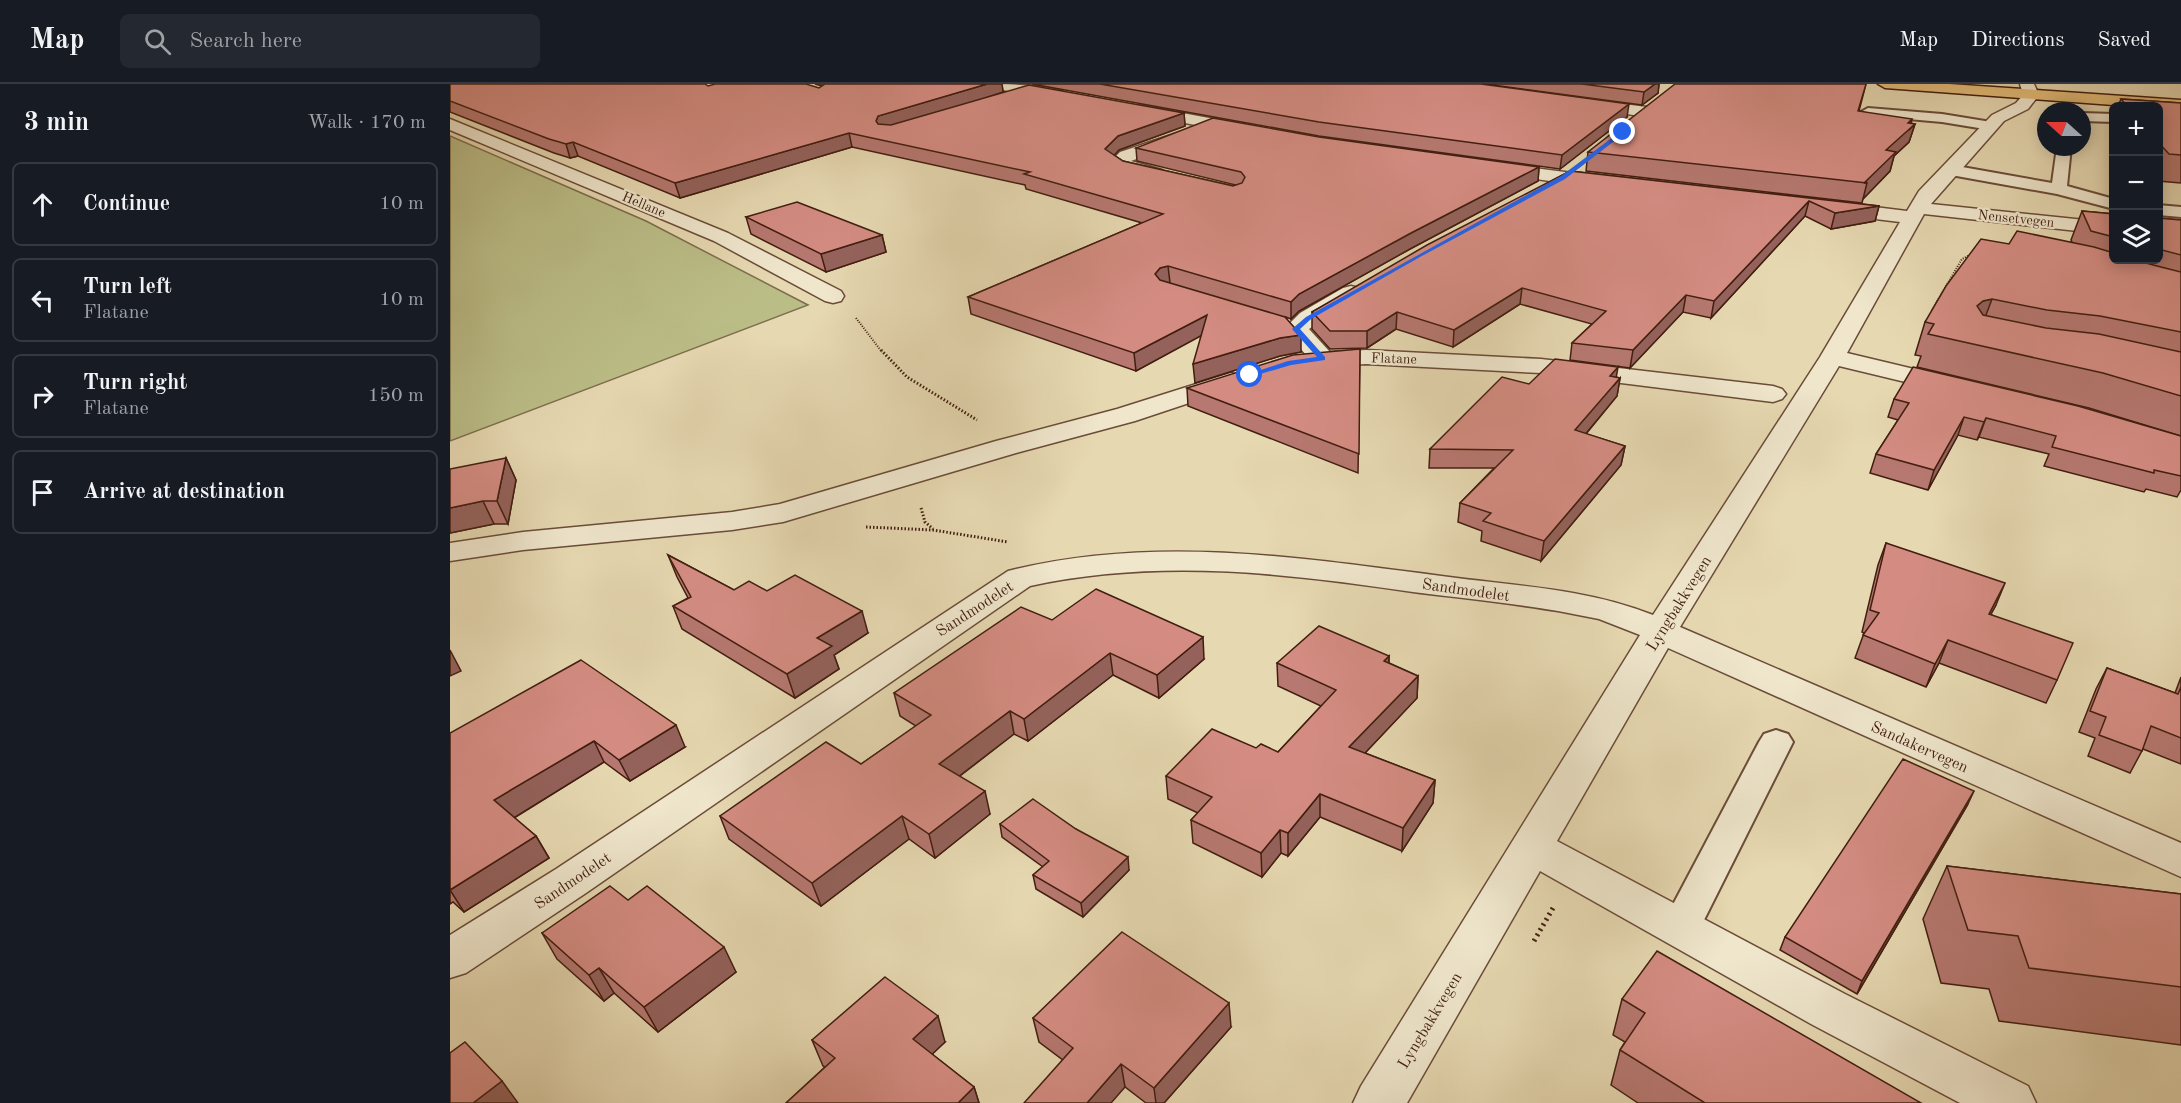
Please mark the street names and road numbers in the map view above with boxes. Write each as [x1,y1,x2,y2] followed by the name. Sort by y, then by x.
[620,189,667,220] street label: Hellane
[1977,208,2055,230] street label: Nensetvegen
[1371,351,1417,367] street label: Flatane
[1644,553,1716,654] street label: Lyngbakkvegen
[1421,577,1511,605] street label: Sandmodelet
[934,579,1017,640] street label: Sandmodelet
[1868,719,1971,777] street label: Sandakervegen
[532,850,615,913] street label: Sandmodelet
[1396,970,1466,1072] street label: Lyngbakkvegen

